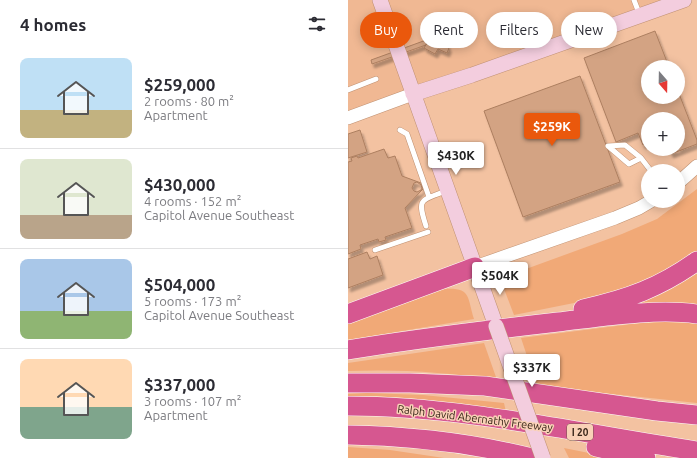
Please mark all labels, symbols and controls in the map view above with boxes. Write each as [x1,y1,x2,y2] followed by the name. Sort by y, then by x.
[360,12,412,48] chip: Buy
[420,12,478,48] chip: Rent
[486,12,553,48] chip: Filters
[561,12,617,48] chip: New
[306,13,328,35] icon: filters
[20,15,86,34] text: 4 homes
[641,60,685,104] north arrow
[641,60,685,208] map controls
[52,74,100,122] icon: home
[144,75,215,94] text: $259,000
[144,94,234,108] text: 2 rooms · 80 m²
[144,108,208,122] text: Apartment
[641,112,685,156] button: +
[524,113,580,147] pin: $259K
[533,119,571,133] text: $259K
[428,142,484,176] pin: $430K
[437,148,475,162] text: $430K
[641,164,685,208] button: −
[52,175,100,223] icon: home
[144,175,215,194] text: $430,000
[144,194,241,208] text: 4 rooms · 152 m²
[144,208,294,222] text: Capitol Avenue Southeast
[472,262,528,296] pin: $504K
[481,268,519,282] text: $504K
[52,275,100,323] icon: home
[144,275,215,294] text: $504,000
[144,294,241,308] text: 5 rooms · 173 m²
[144,308,294,322] text: Capitol Avenue Southeast
[504,354,560,388] pin: $337K
[513,360,551,374] text: $337K
[52,375,100,423] icon: home
[144,375,215,394] text: $337,000
[144,394,241,408] text: 3 rooms · 107 m²
[397,403,554,434] street label: Ralph David Abernathy Freeway
[144,408,208,422] text: Apartment
[567,424,593,440] road number: I 20

